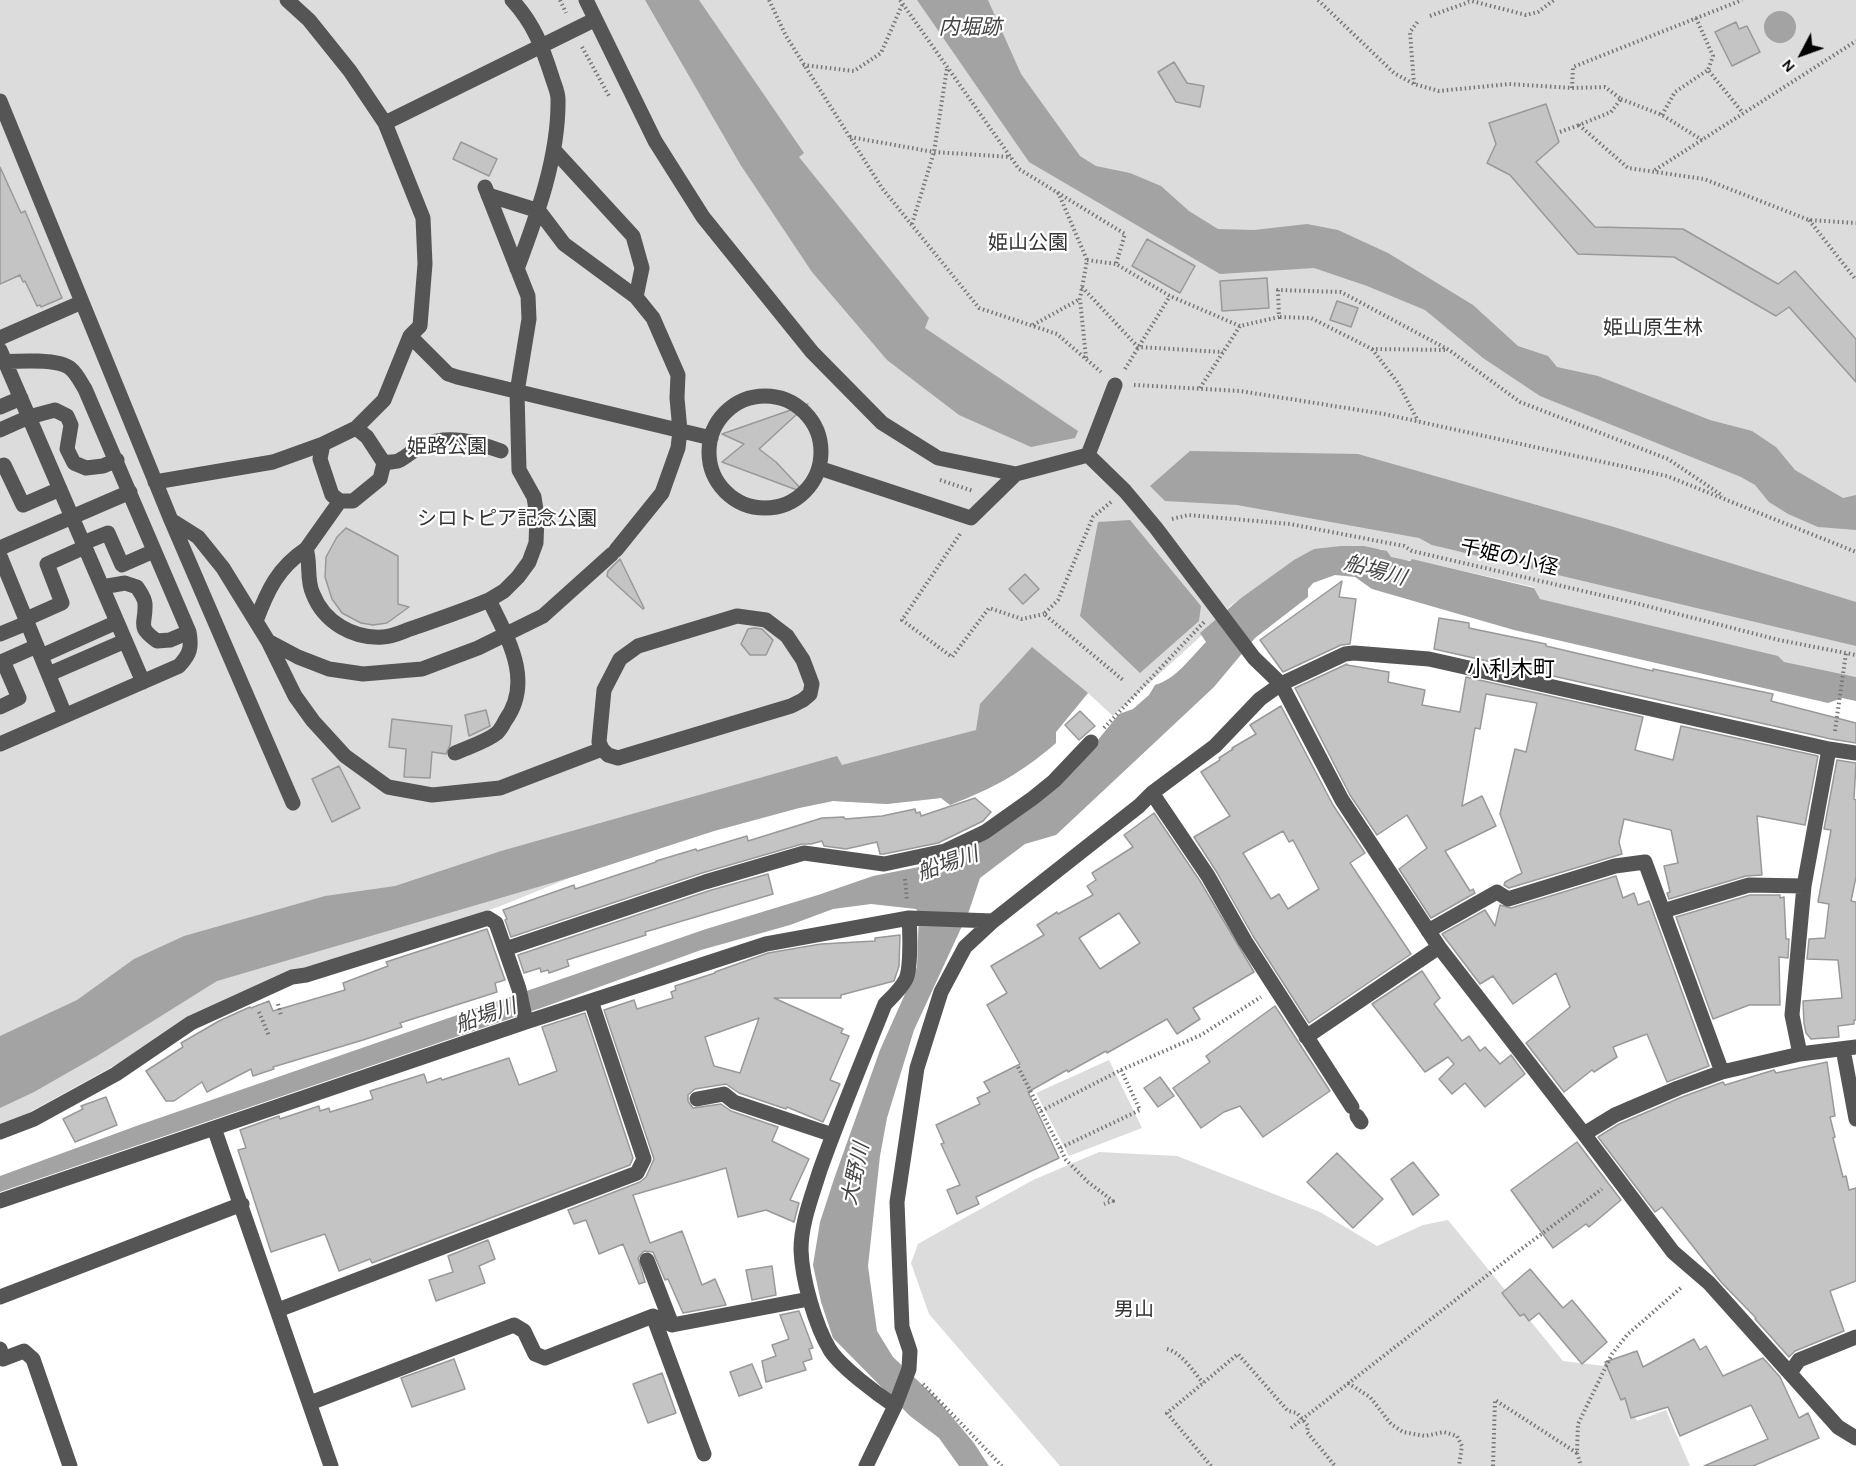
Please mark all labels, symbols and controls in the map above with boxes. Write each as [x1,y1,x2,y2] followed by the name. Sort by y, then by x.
[939,15,1001,41] water label: 内堀跡
[1772,24,1832,84] north arrow
[1777,56,1799,77] text: N
[988,231,1068,255] park label: 姫山公園
[1603,316,1703,340] park label: 姫山原生林
[407,435,487,459] park label: 姫路公園
[417,507,597,531] park label: シロトピア記念公園
[1458,535,1560,581] street label: 千姫の小径
[1341,551,1409,591] water label: 船場川
[1467,657,1555,683] district label: 小利木町
[914,842,982,886] water label: 船場川
[452,994,520,1038] water label: 船場川
[837,1141,875,1207] water label: 大野川
[1114,1298,1154,1322] park label: 男山

